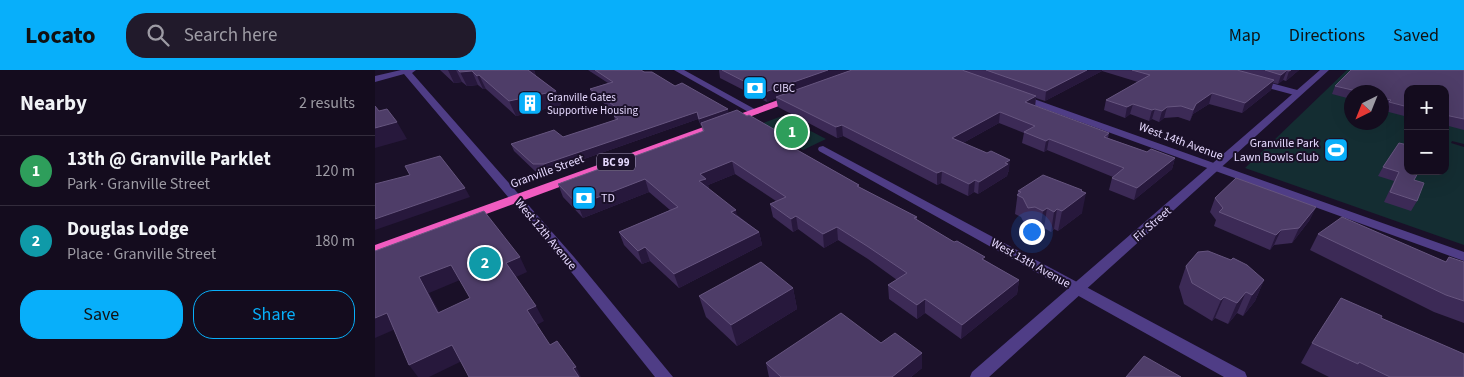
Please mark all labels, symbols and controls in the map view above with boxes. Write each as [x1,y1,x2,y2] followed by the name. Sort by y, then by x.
[126,13,476,58] search box
[25,18,96,53] text: Locato
[144,21,172,49] icon: search
[184,22,277,49] text: Search here
[1229,23,1261,48] text: Map
[1289,23,1365,48] text: Directions
[1393,23,1439,48] text: Saved
[742,75,768,101] bank icon: CIBC
[773,81,795,96] place label: CIBC
[1344,85,1389,130] north arrow
[1404,85,1449,175] map controls
[1404,85,1449,130] button: +
[20,88,87,118] text: Nearby
[517,90,543,116] building icon: Granville Gates Supportive Housing
[547,90,638,118] place label: Granville Gates Supportive Housing
[299,92,355,114] text: 2 results
[776,113,808,151] pin: 1
[1136,118,1225,165] street label: West 14th Avenue
[1404,130,1449,175] button: −
[1234,135,1319,166] place label: Granville Park Lawn Bowls Club
[1323,137,1349,163] sports icon: Granville Park Lawn Bowls Club
[67,146,271,173] text: 13th @ Granville Parklet
[508,150,586,193] street label: Granville Street
[597,154,635,170] road number: BC 99
[32,160,40,182] text: 1
[315,160,355,182] text: 120 m
[67,173,210,195] text: Park · Granville Street
[571,185,597,211] bank icon: TD
[601,190,615,207] place label: TD
[511,195,581,274] street label: West 12th Avenue
[1130,203,1175,246] street label: Fir Street
[67,216,189,243] text: Douglas Lodge
[1019,219,1045,245] your location
[32,230,40,252] text: 2
[315,230,355,252] text: 180 m
[988,235,1074,292] street label: West 13th Avenue
[67,243,216,265] text: Place · Granville Street
[469,244,501,282] pin: 2
[20,290,183,339] button: Save
[193,290,355,339] button: Share

